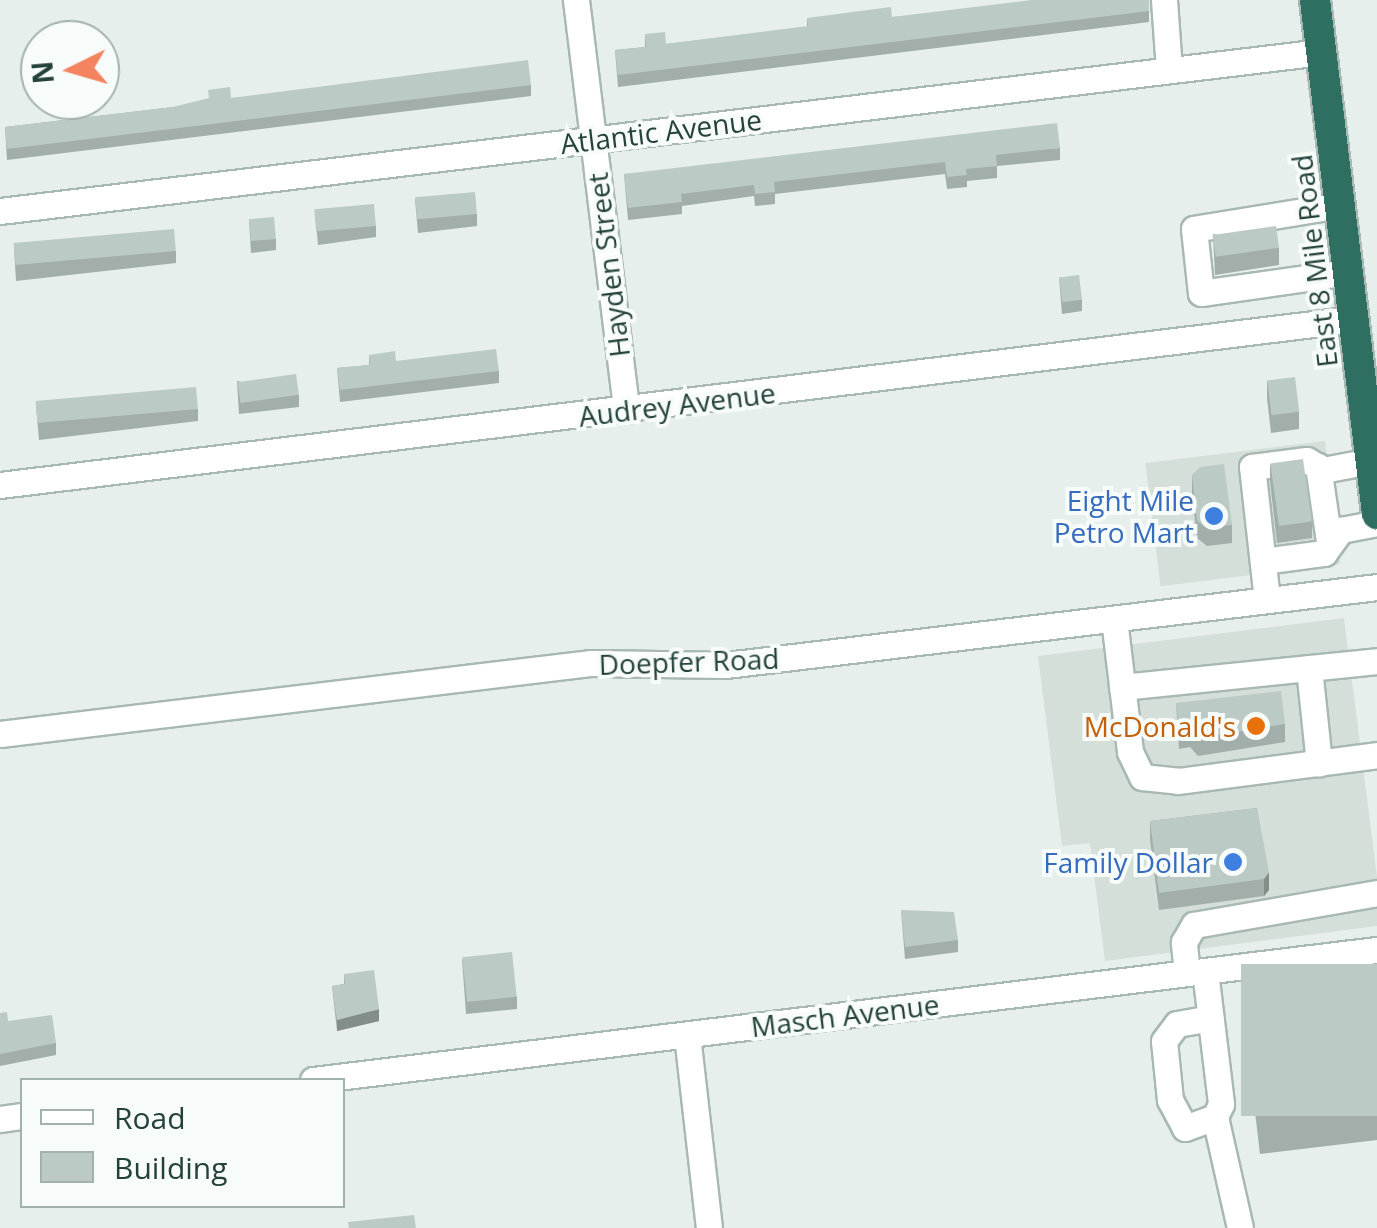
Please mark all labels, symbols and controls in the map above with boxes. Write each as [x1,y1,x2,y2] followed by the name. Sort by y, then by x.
[20,20,120,120] north arrow
[22,59,62,85] text: N
[558,102,764,160] street label: Atlantic Avenue
[1284,153,1344,369] street label: East 8 Mile Road
[580,171,636,359] street label: Hayden Street
[577,375,777,433] street label: Audrey Avenue
[1054,483,1194,549] place label: Eight Mile Petro Mart
[1203,505,1225,527] marker: Eight Mile Petro Mart
[598,641,780,681] street label: Doepfer Road
[1084,709,1236,743] place label: McDonald's
[1245,715,1267,737] marker: McDonald's
[1043,845,1213,879] place label: Family Dollar
[1222,851,1244,873] marker: Family Dollar
[749,987,941,1043] street label: Masch Avenue
[20,1078,345,1208] legend
[114,1097,186,1138] text: Road
[114,1147,228,1188] text: Building

